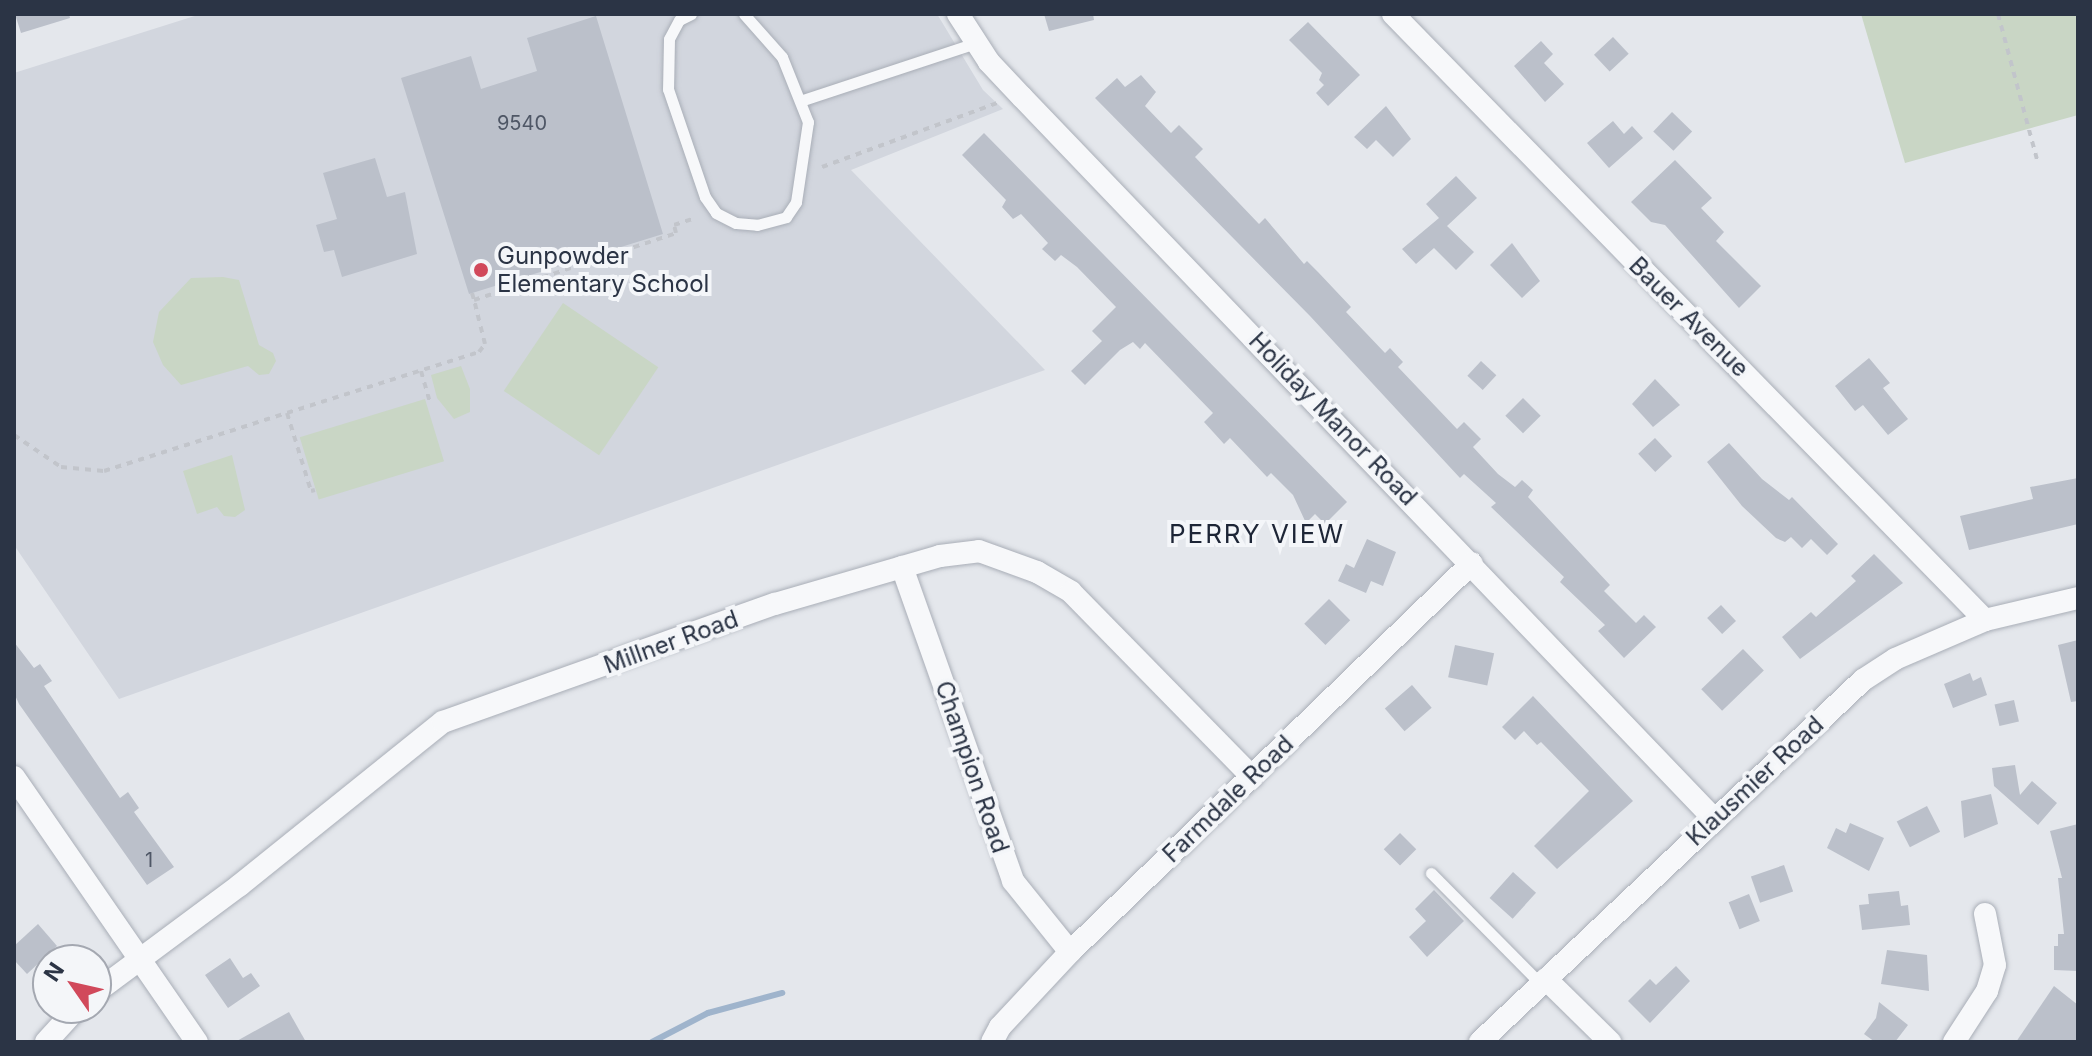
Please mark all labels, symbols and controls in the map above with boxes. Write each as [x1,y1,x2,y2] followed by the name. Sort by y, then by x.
[497,111,547,135] house number: 9540
[497,242,709,298] place label: Gunpowder Elementary School
[1623,251,1755,383] street label: Bauer Avenue
[472,261,490,279] marker: Gunpowder Elementary School
[1243,327,1423,511] street label: Holiday Manor Road
[1169,518,1345,550] district label: PERRY VIEW
[600,604,742,680] street label: Millner Road
[929,677,1015,857] street label: Champion Road
[1681,710,1829,852] street label: Klausmier Road
[1157,730,1299,868] street label: Farmdale Road
[145,848,153,872] house number: 1
[32,944,112,1024] north arrow
[38,957,69,986] text: N

